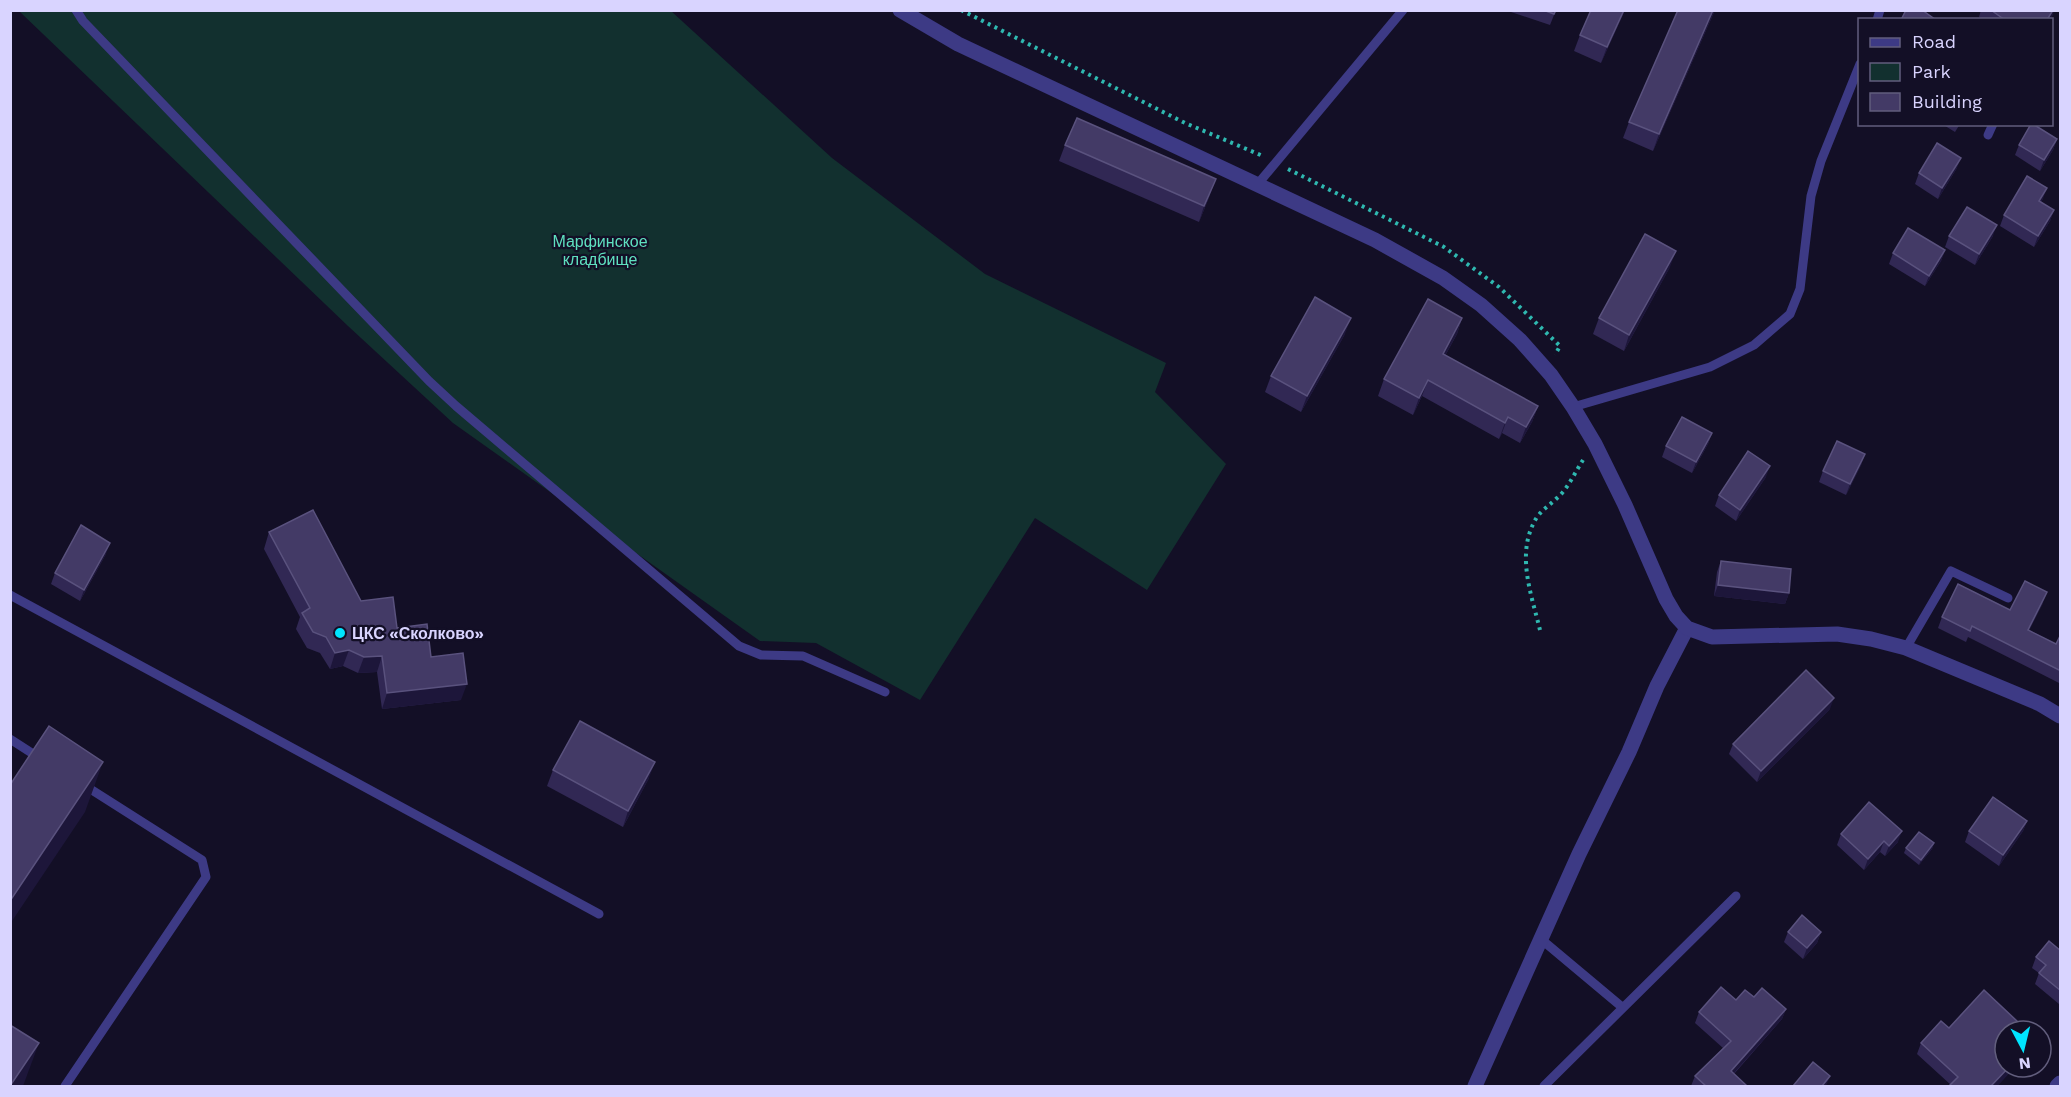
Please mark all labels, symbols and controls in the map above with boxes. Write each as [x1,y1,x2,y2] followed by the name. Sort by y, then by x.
[1858,18,2053,126] legend
[1912,31,1956,52] text: Road
[1912,61,1951,82] text: Park
[1912,91,1982,112] text: Building
[552,232,648,269] park label: Марфинское кладбище
[352,624,484,643] place label: ЦКС «Сколково»
[333,626,347,640] marker: ЦКС «Сколково»
[1993,1019,2053,1079] north arrow
[2018,1053,2032,1074] text: N

